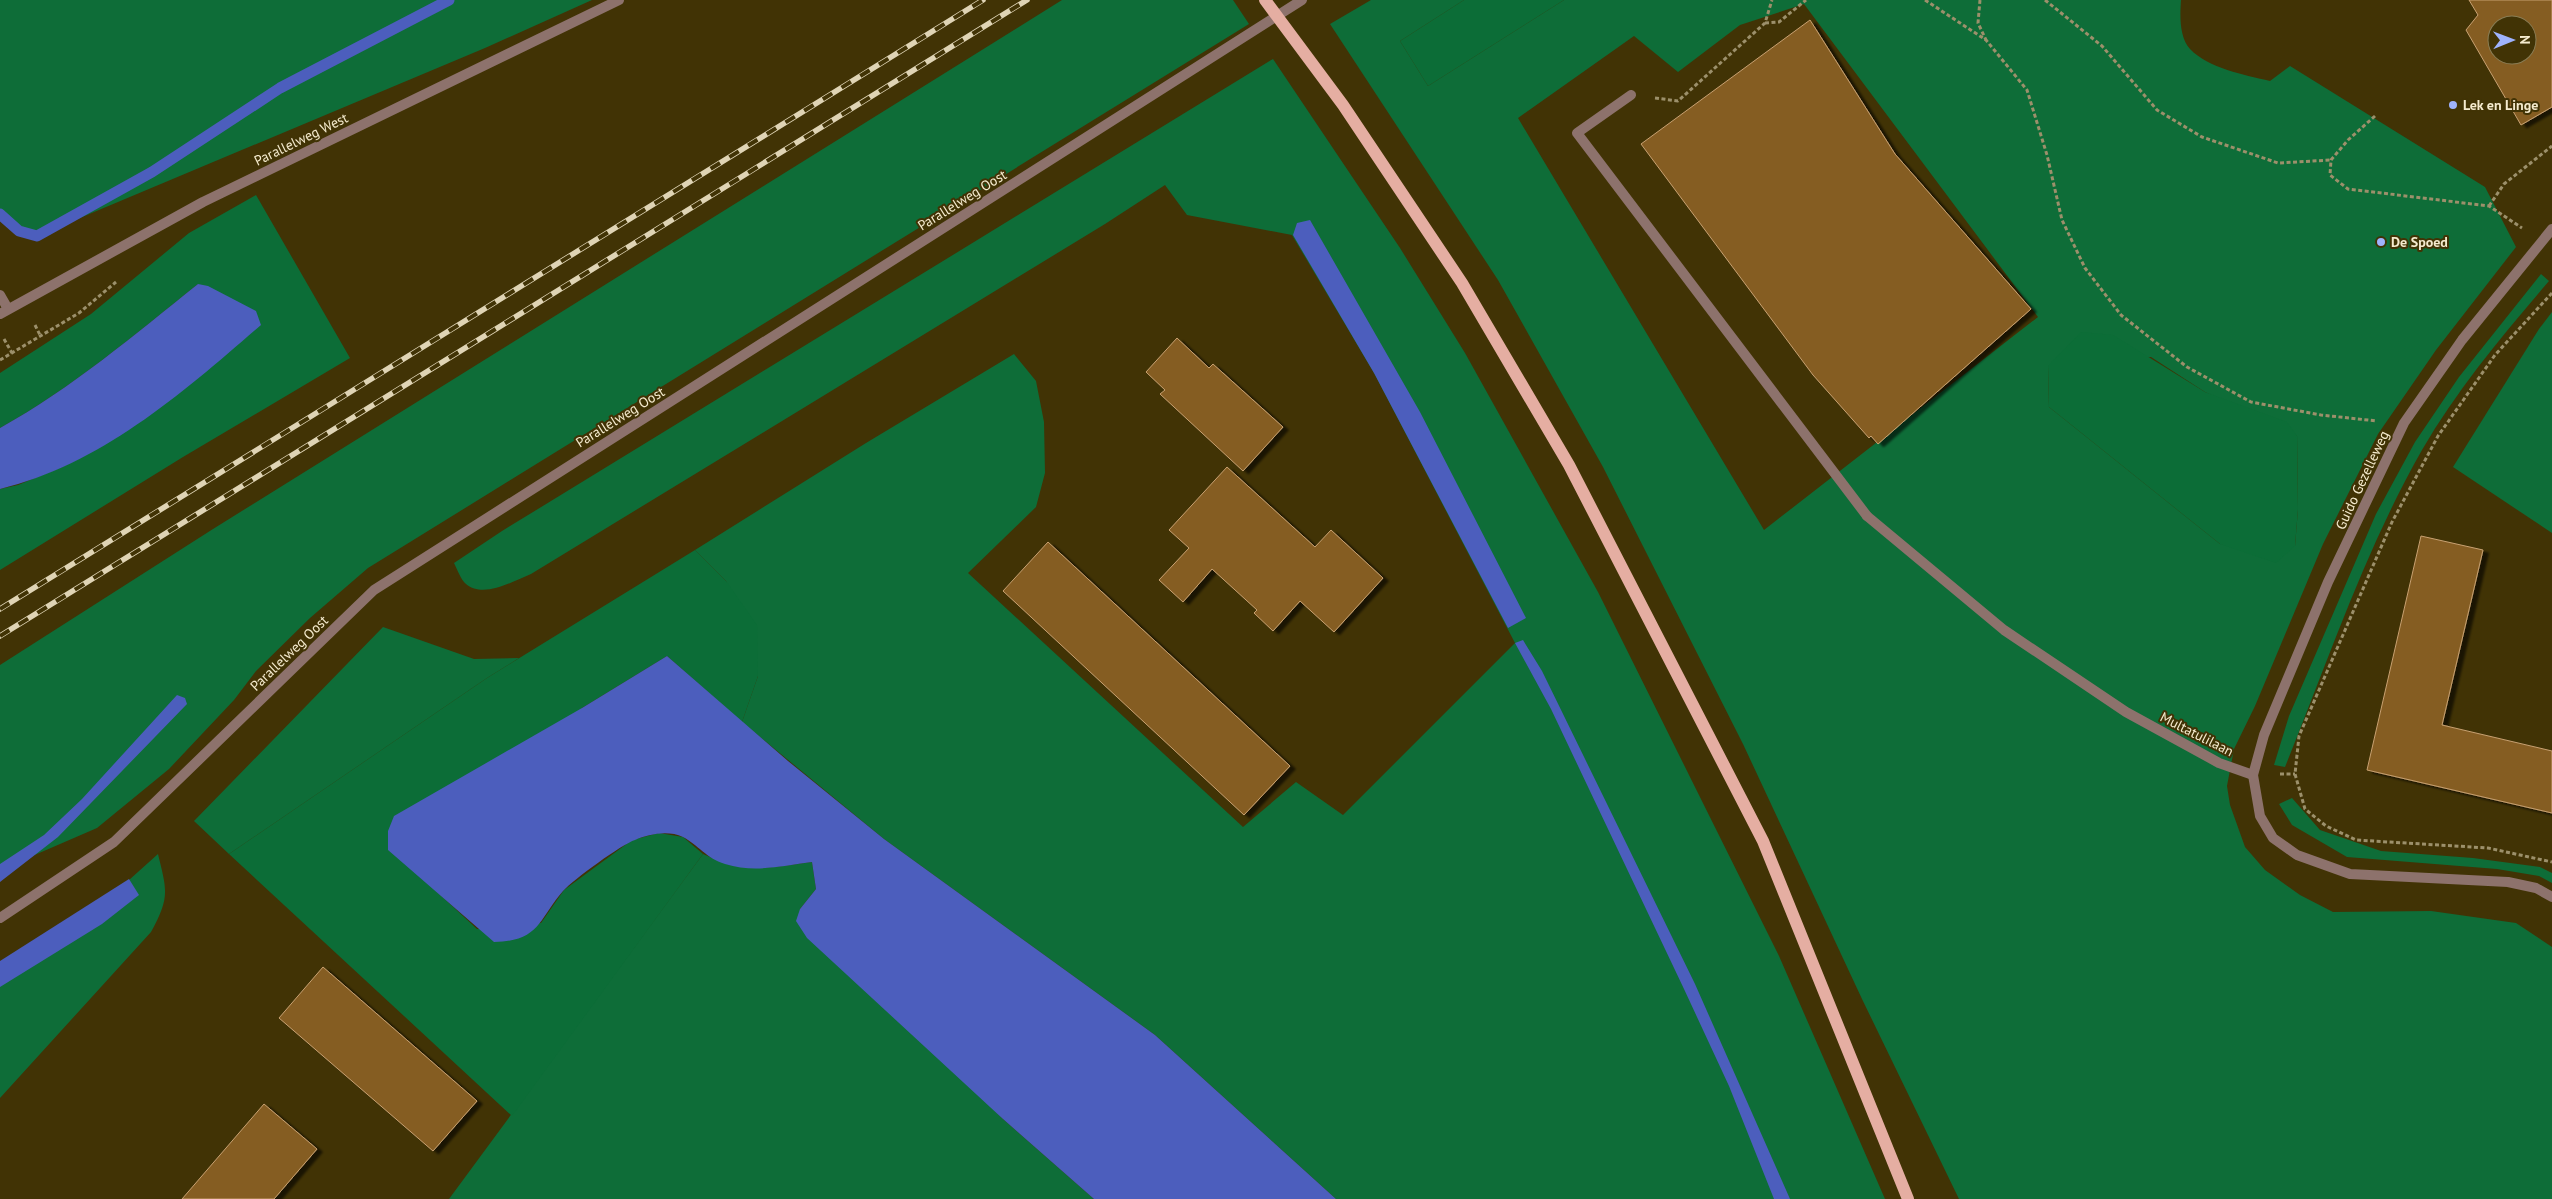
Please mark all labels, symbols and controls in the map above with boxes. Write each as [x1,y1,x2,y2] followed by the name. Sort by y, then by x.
[2487,15,2537,65] north arrow
[2516,35,2534,45] text: N
[2463,96,2538,114] place label: Lek en Linge
[2447,99,2459,111] marker: Lek en Linge
[251,108,351,169] street label: Parallelweg West
[914,165,1010,235] street label: Parallelweg Oost
[2391,233,2448,251] place label: De Spoed
[2375,236,2387,248] marker: De Spoed
[572,382,668,452] street label: Parallelweg Oost
[2331,428,2393,532] street label: Guido Gezelleweg
[246,611,332,695] street label: Parallelweg Oost
[2157,708,2237,760] street label: Multatulilaan

